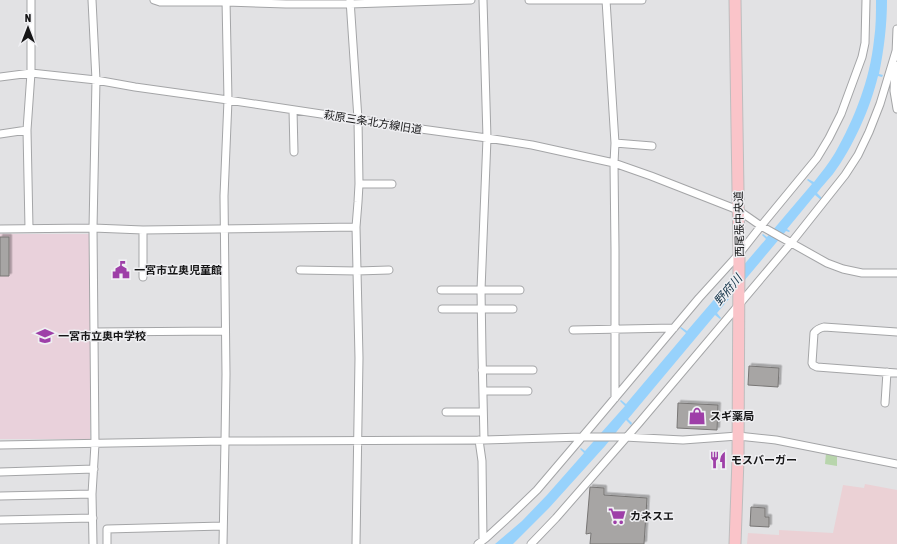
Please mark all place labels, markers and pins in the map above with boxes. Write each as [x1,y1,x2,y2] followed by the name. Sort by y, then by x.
[111,260,131,280] public building icon: 一宮市立奥児童館
[134,264,222,276] place label: 一宮市立奥児童館
[35,326,55,346] school or university icon: 一宮市立奥中学校
[58,330,146,342] place label: 一宮市立奥中学校
[687,406,707,426] shop icon: スギ薬局
[710,410,754,422] place label: スギ薬局
[708,450,728,470] restaurant icon: モスバーガー
[731,454,797,466] place label: モスバーガー
[607,506,627,526] supermarket icon: カネスエ
[630,510,674,522] place label: カネスエ

